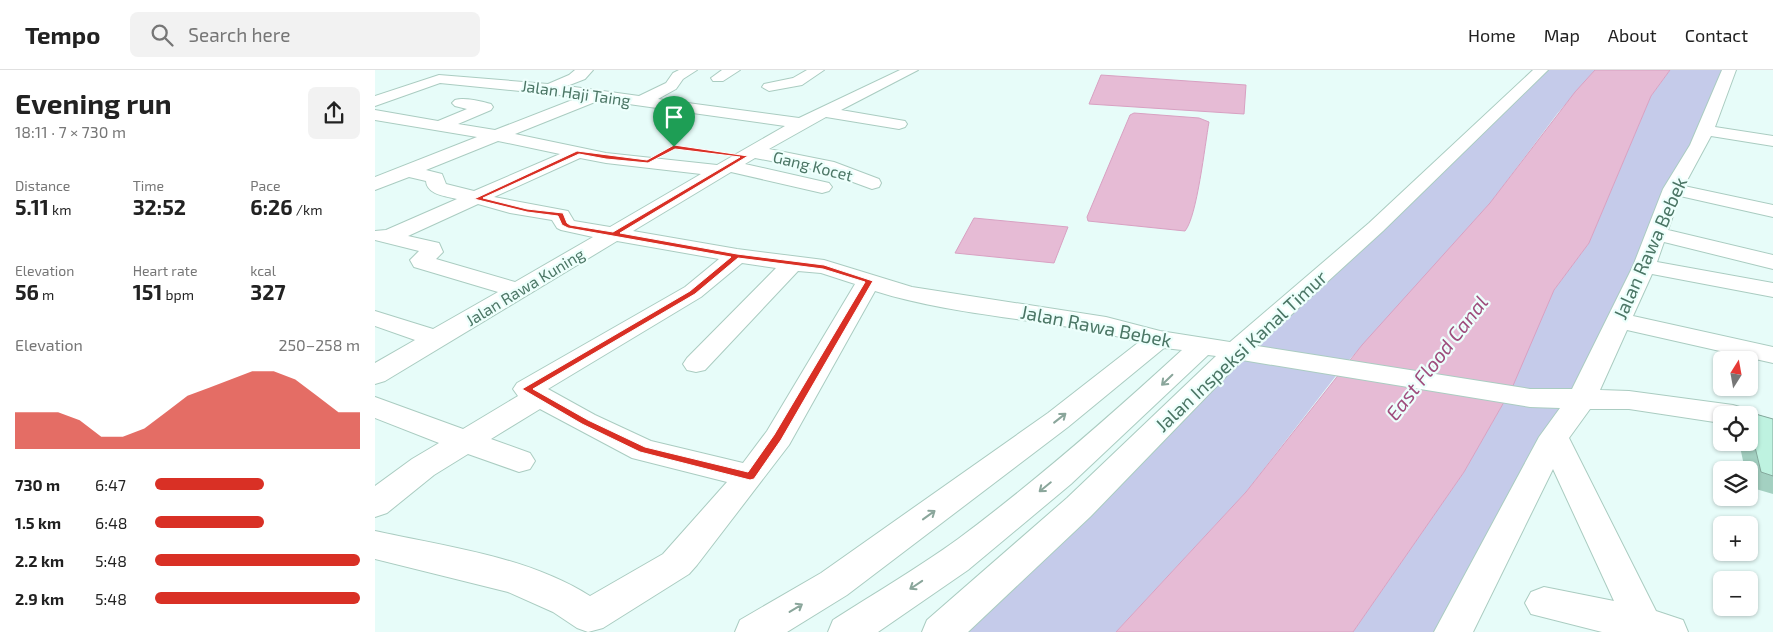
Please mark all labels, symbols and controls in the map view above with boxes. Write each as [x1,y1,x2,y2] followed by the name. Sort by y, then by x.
[130,12,480,57] search box
[25,20,100,49] text: Tempo
[148,21,176,49] icon: search
[188,23,290,46] text: Search here
[1468,24,1516,46] text: Home
[1544,24,1580,46] text: Map
[1608,24,1657,46] text: About
[1685,24,1748,46] text: Contact
[520,75,632,111] street label: Jalan Haji Taing
[15,86,172,120] text: Evening run
[308,87,360,139] button: share
[653,96,695,147] pin
[660,103,688,131] icon: arrive
[15,122,126,141] text: 18:11 · 7 × 730 m
[771,146,855,185] street label: Gang Kocet
[1608,173,1691,323] street label: Jalan Rawa Bebek
[15,177,70,194] text: Distance
[133,177,164,194] text: Time
[250,177,280,194] text: Pace
[15,194,49,219] text: 5.11
[133,194,186,219] text: 32:52
[250,194,293,219] text: 6:26
[49,201,71,218] text: km
[293,201,322,218] text: /km
[462,244,587,329] street label: Jalan Rawa Kuning
[15,262,74,279] text: Elevation
[133,262,197,279] text: Heart rate
[250,262,276,279] text: kcal
[1150,265,1332,436] street label: Jalan Inspeksi Kanal Timur
[15,279,39,304] text: 56
[133,279,162,304] text: 151
[250,279,286,304] text: 327
[39,286,54,303] text: m
[162,286,194,303] text: bpm
[1380,290,1492,424] water label: East Flood Canal
[1019,300,1174,351] street label: Jalan Rawa Bebek
[15,335,83,354] text: Elevation
[278,335,360,354] text: 250–258 m
[1713,351,1757,396] north arrow
[1713,351,1758,616] map controls
[1161,374,1173,386] one-way arrow
[1713,406,1758,451] button: locate
[1053,413,1066,424] one-way arrow
[1713,461,1758,506] button: layers
[15,475,60,494] text: 730 m
[95,475,126,494] text: 6:47
[1039,481,1052,492] one-way arrow
[922,509,935,520] one-way arrow
[15,513,61,532] text: 1.5 km
[95,513,127,532] text: 6:48
[1713,516,1758,561] button: +
[15,551,64,570] text: 2.2 km
[95,551,127,570] text: 5:48
[1713,571,1758,616] button: −
[909,580,923,590] one-way arrow
[15,589,64,608] text: 2.9 km
[95,589,127,608] text: 5:48
[788,602,802,612] one-way arrow

